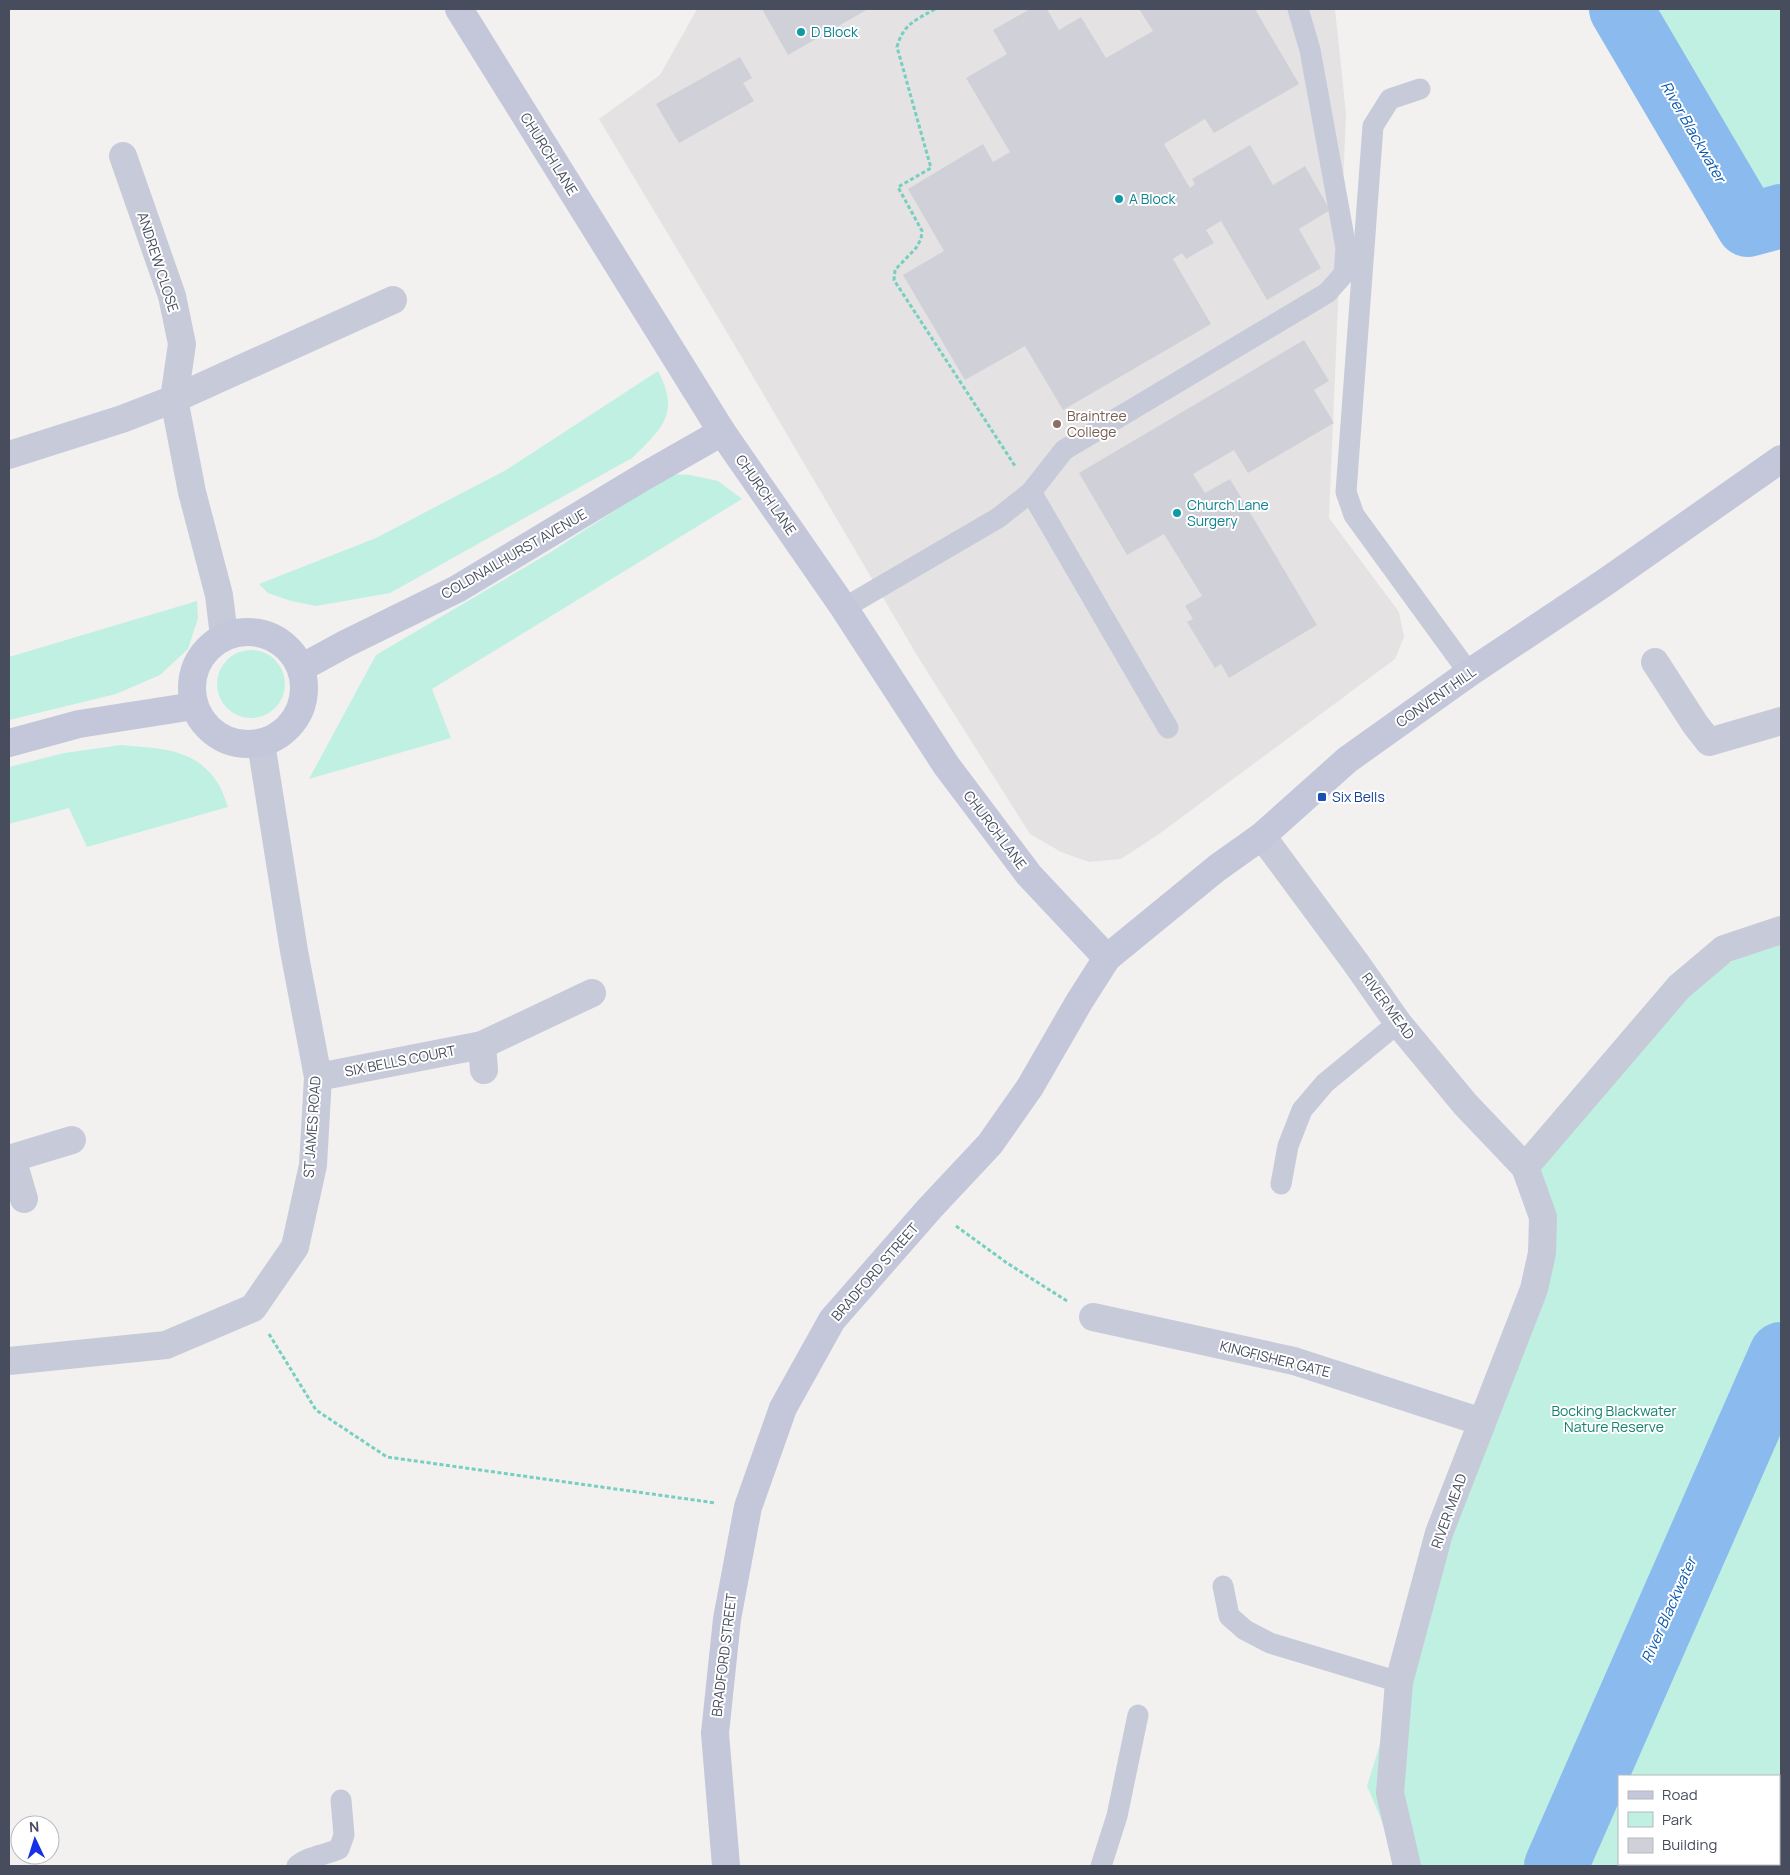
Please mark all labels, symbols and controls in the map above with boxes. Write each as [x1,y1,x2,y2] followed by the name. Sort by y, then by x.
[811,22,859,41] place label: D Block
[795,26,807,38] marker: D Block
[1656,77,1732,188] water label: River Blackwater
[516,109,582,199] street label: CHURCH LANE
[1129,189,1177,208] place label: A Block
[1113,193,1125,205] marker: A Block
[133,209,184,314] street label: ANDREW CLOSE
[1067,406,1127,441] place label: Braintree College
[1051,418,1063,430] marker: Braintree College
[732,451,801,539] street label: CHURCH LANE
[1187,495,1269,530] place label: Church Lane Surgery
[438,504,590,603] street label: COLDNAILHURST AVENUE
[1171,507,1183,519] marker: Church Lane Surgery
[1392,662,1480,731] street label: CONVENT HILL
[959,786,1031,873] street label: CHURCH LANE
[1332,787,1385,806] place label: Six Bells
[1316,791,1328,803] marker: Six Bells
[1358,969,1419,1043] street label: RIVER MEAD
[343,1040,458,1081] street label: SIX BELLS COURT
[298,1075,325,1179] street label: ST JAMES ROAD
[827,1218,923,1325] street label: BRADFORD STREET
[1218,1336,1332,1381] street label: KINGFISHER GATE
[1551,1401,1677,1436] park label: Bocking Blackwater Nature Reserve
[1426,1471,1471,1551] street label: RIVER MEAD
[1636,1551,1702,1666] water label: River Blackwater
[707,1592,741,1718] street label: BRADFORD STREET
[1618,1775,1780,1865] legend
[1662,1784,1698,1805] text: Road
[1662,1809,1692,1830] text: Park
[10,1815,60,1865] north arrow
[28,1817,40,1836] text: N
[1662,1834,1717,1855] text: Building

